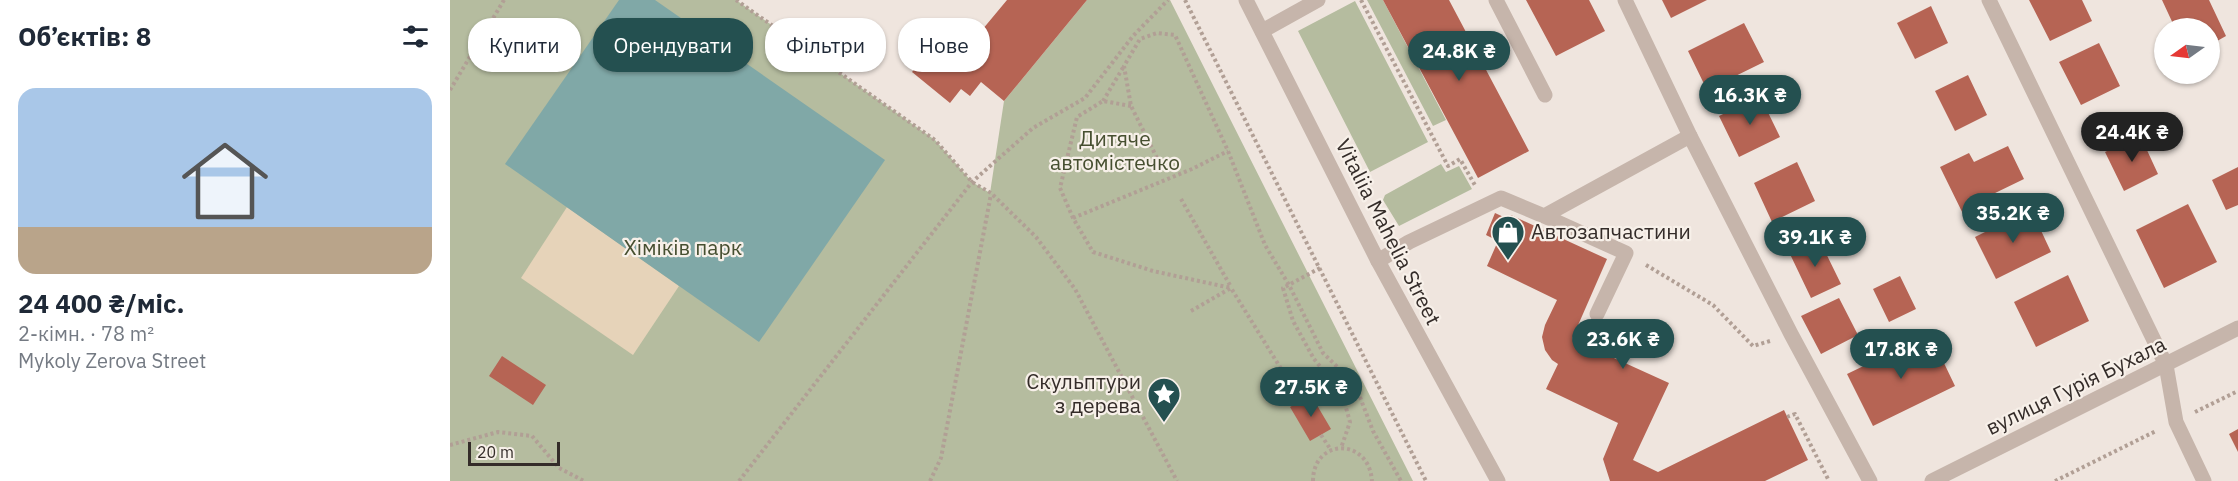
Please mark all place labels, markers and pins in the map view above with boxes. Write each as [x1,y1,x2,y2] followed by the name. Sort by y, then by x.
[1404,31,1514,82] pin: 24.8K ₴
[1695,75,1805,126] pin: 16.3K ₴
[2077,112,2187,163] pin: 24.4K ₴
[1958,193,2068,244] pin: 35.2K ₴
[1490,214,1526,261] shop icon: Автозапчастини
[1531,217,1691,245] place label: Автозапчастини
[1760,217,1870,268] pin: 39.1K ₴
[1568,319,1678,370] pin: 23.6K ₴
[1846,329,1956,380] pin: 17.8K ₴
[1026,367,1141,419] place label: Скульптури з дерева
[1256,367,1366,418] pin: 27.5K ₴
[1146,376,1182,423] place icon: Скульптури з дерева

